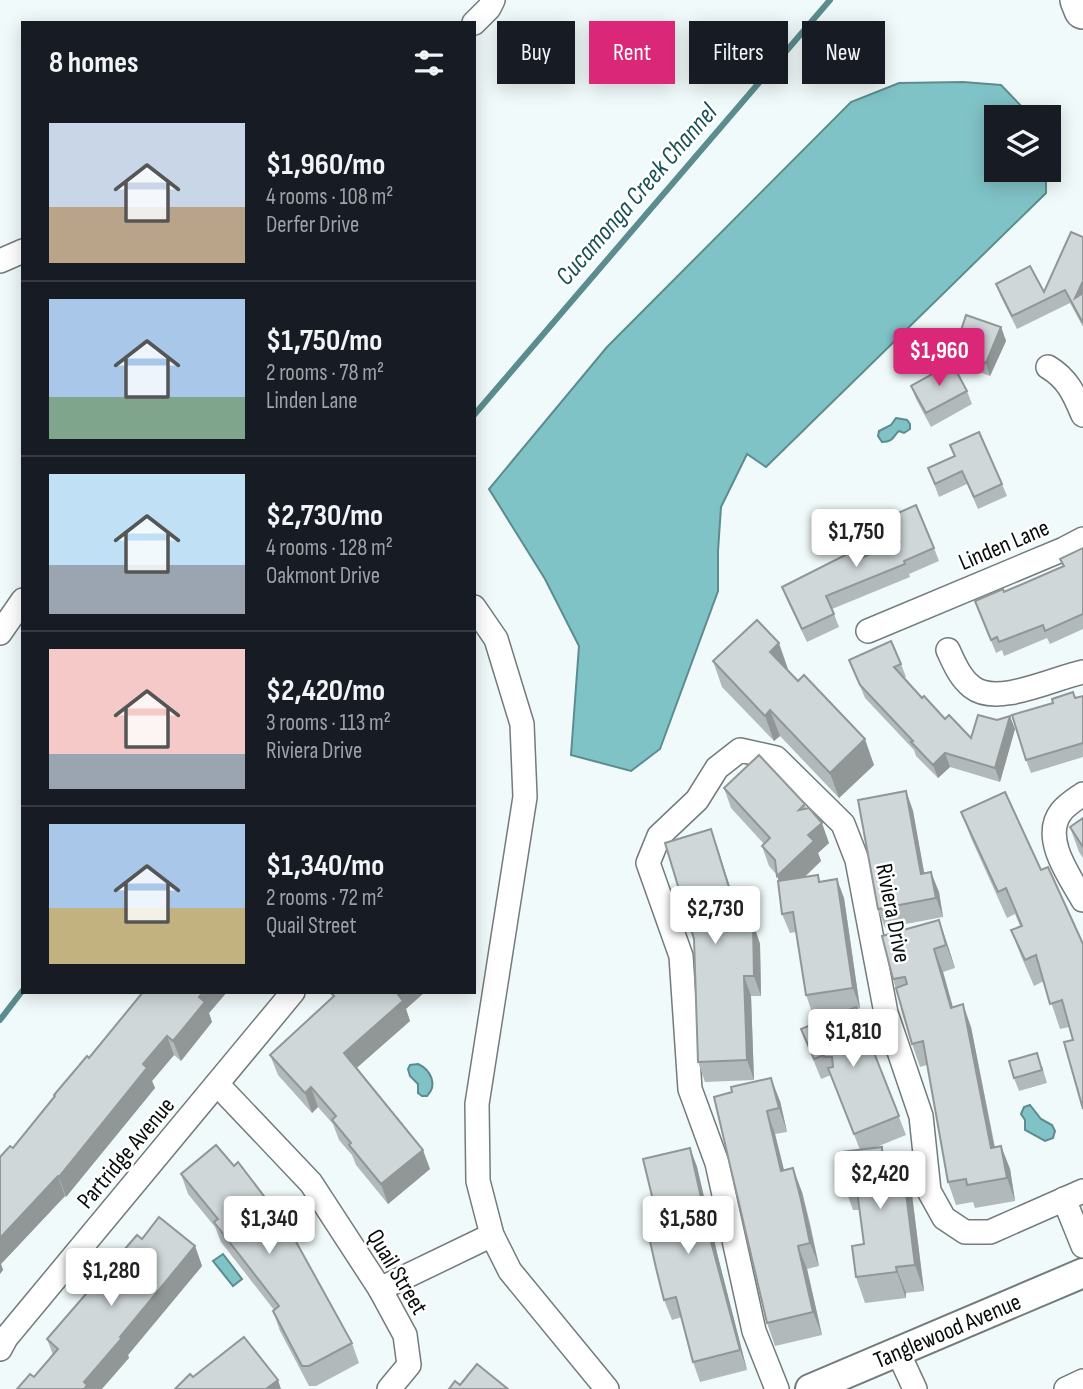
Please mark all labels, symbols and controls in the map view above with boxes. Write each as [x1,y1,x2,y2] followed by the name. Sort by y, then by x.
[497,21,575,84] chip: Buy
[589,21,675,84] chip: Rent
[689,21,788,84] chip: Filters
[802,21,885,84] chip: New
[410,44,448,82] icon: filters
[49,45,138,81] text: 8 homes
[550,97,725,292] water label: Cucamonga Creek Channel
[984,105,1061,182] map controls
[984,105,1061,182] button: layers
[266,147,385,183] text: $1,960/mo
[105,151,189,235] icon: home
[266,183,393,211] text: 4 rooms · 108 m²
[266,211,359,239] text: Derfer Drive
[266,323,382,359] text: $1,750/mo
[105,327,189,411] icon: home
[882,328,996,388] pin: $1,960
[909,337,969,365] text: $1,960
[266,359,384,387] text: 2 rooms · 78 m²
[266,387,357,415] text: Linden Lane
[266,498,383,534] text: $2,730/mo
[105,502,189,586] icon: home
[799,510,913,569] pin: $1,750
[954,513,1054,577] street label: Linden Lane
[828,518,884,546] text: $1,750
[266,534,393,562] text: 4 rooms · 128 m²
[266,562,380,590] text: Oakmont Drive
[266,673,385,709] text: $2,420/mo
[105,677,189,761] icon: home
[266,709,391,737] text: 3 rooms · 113 m²
[266,737,362,765] text: Riviera Drive
[266,848,384,884] text: $1,340/mo
[105,852,189,936] icon: home
[869,861,917,965] street label: Riviera Drive
[266,884,384,912] text: 2 rooms · 72 m²
[658,886,772,946] pin: $2,730
[686,895,744,923] text: $2,730
[266,912,357,940] text: Quail Street
[796,1010,910,1069] pin: $1,810
[824,1018,882,1046] text: $1,810
[71,1091,181,1215] street label: Partridge Avenue
[823,1152,937,1211] pin: $2,420
[850,1160,910,1188] text: $2,420
[212,1196,326,1256] pin: $1,340
[631,1196,745,1256] pin: $1,580
[240,1205,298,1233] text: $1,340
[659,1205,717,1233] text: $1,580
[360,1224,434,1320] street label: Quail Street
[54,1248,168,1308] pin: $1,280
[82,1257,140,1285] text: $1,280
[869,1287,1025,1375] street label: Tanglewood Avenue

